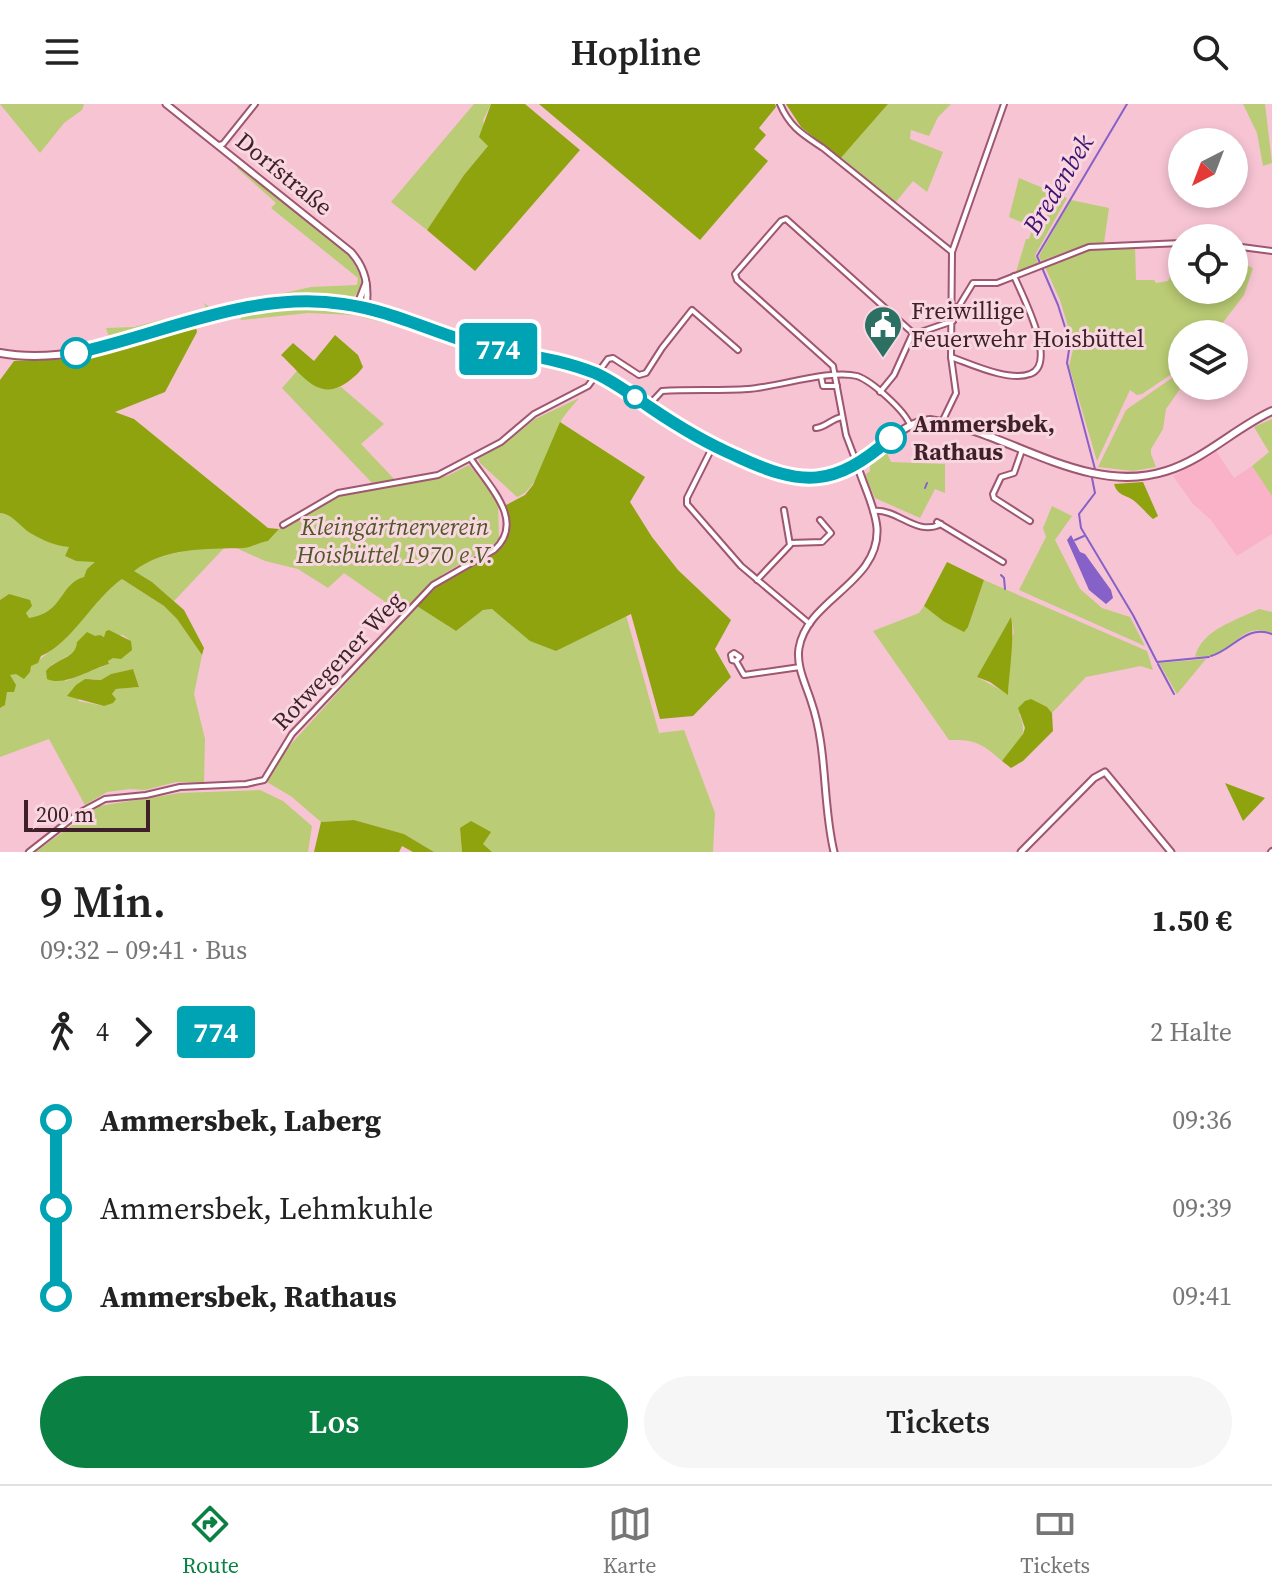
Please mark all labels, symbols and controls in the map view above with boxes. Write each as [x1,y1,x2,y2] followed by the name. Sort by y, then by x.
[571,28,701,77] text: Hopline
[40,30,84,74] icon: menu
[1188,30,1232,74] icon: search
[229,124,340,223] street label: Dorfstraße
[1014,127,1102,241] water label: Bredenbek
[1168,128,1248,208] north arrow
[1168,128,1248,400] map controls
[1168,224,1248,304] button: locate
[911,294,1144,355] place label: Freiwillige Feuerwehr Hoisbüttel
[862,304,904,359] public building icon: Freiwillige Feuerwehr Hoisbüttel
[1168,320,1248,400] button: layers
[452,323,544,375] line badge: 774
[475,330,521,368] text: 774
[61,338,91,368] unlabelled marker
[624,386,646,408] unlabelled marker
[913,407,1055,468] place label: Ammersbek, Rathaus
[876,423,906,453] marker: Ammersbek, Rathaus
[295,510,494,571] park label: Kleingärtnerverein Hoisbüttel 1970 e.V.
[265,584,411,737] street label: Rotwegener Weg
[24,796,150,832] scale bar
[36,799,94,829] text: 200 m
[40,871,166,932] text: 9 Min.
[1152,900,1232,941] text: 1.50 €
[40,932,247,968] text: 09:32 – 09:41 · Bus
[40,1010,84,1054] icon: walk
[121,1010,165,1054] icon: forward
[193,1013,239,1051] text: 774
[96,1014,109,1050] text: 4
[1150,1014,1232,1050] text: 2 Halte
[100,1100,381,1141] text: Ammersbek, Laberg
[1172,1102,1232,1138] text: 09:36
[100,1188,433,1229] text: Ammersbek, Lehmkuhle
[1172,1190,1232,1226] text: 09:39
[100,1276,397,1317] text: Ammersbek, Rathaus
[1172,1278,1232,1314] text: 09:41
[40,1376,628,1468] button: Los
[644,1376,1232,1468] button: Tickets
[182,1502,239,1580] tab: Route
[603,1502,656,1580] tab: Karte
[1020,1502,1090,1580] tab: Tickets

